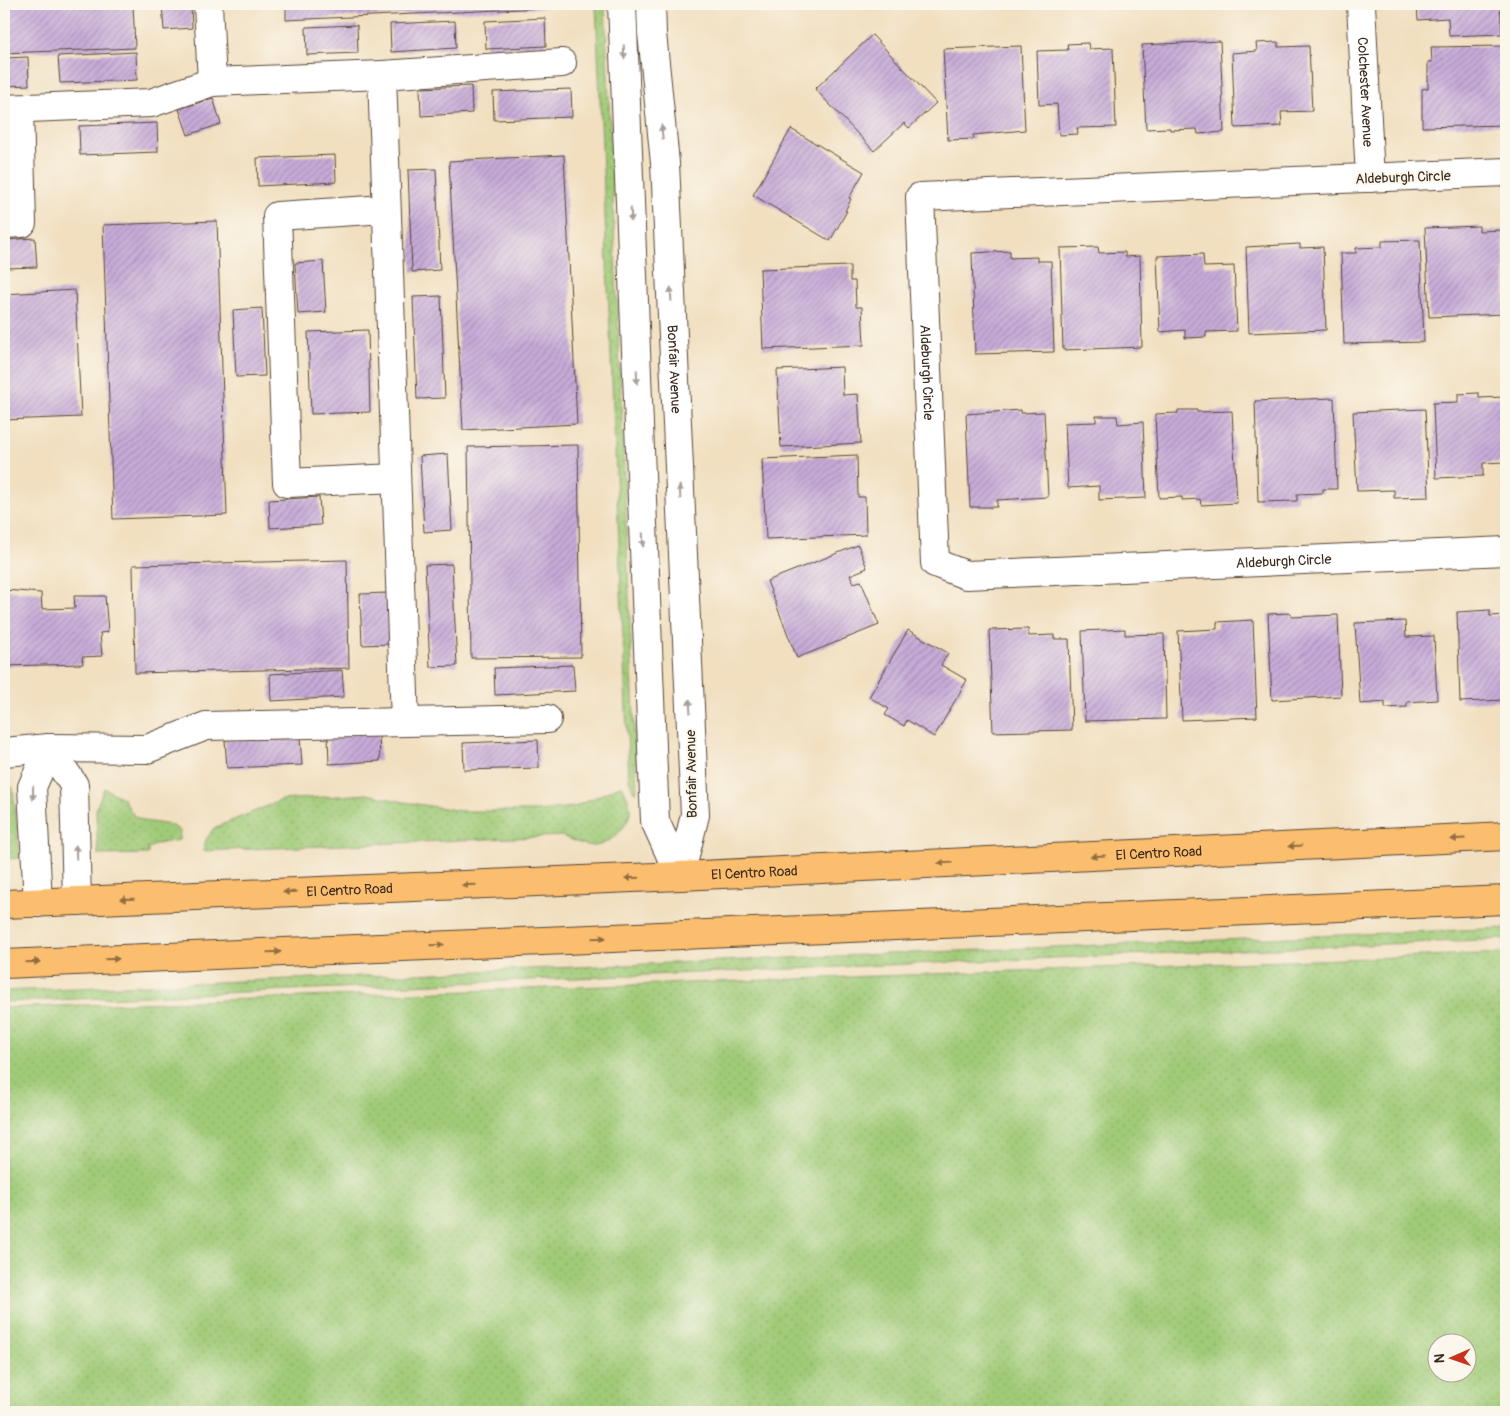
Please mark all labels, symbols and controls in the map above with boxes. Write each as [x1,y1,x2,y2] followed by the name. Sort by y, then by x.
[1354,37,1376,147] street label: Colchester Avenue
[621,45,629,61] one-way arrow
[658,124,666,140] one-way arrow
[1355,167,1451,188] street label: Aldeburgh Circle
[627,207,635,223] one-way arrow
[667,286,675,302] one-way arrow
[916,324,937,421] street label: Aldeburgh Circle
[663,325,685,414] street label: Bonfair Avenue
[633,369,641,385] one-way arrow
[676,483,684,499] one-way arrow
[640,532,648,548] one-way arrow
[1235,551,1332,572] street label: Aldeburgh Circle
[685,698,693,714] one-way arrow
[682,730,701,818] street label: Bonfair Avenue
[29,786,37,802] one-way arrow
[1449,835,1465,843] one-way arrow
[1115,843,1203,864] street label: El Centro Road
[1287,843,1303,851] one-way arrow
[72,844,80,860] one-way arrow
[1090,852,1106,860] one-way arrow
[936,859,952,867] one-way arrow
[711,862,798,883] street label: El Centro Road
[624,874,640,882] one-way arrow
[306,880,394,900] street label: El Centro Road
[461,881,477,889] one-way arrow
[281,889,297,897] one-way arrow
[119,895,135,903] one-way arrow
[591,934,607,942] one-way arrow
[429,941,445,949] one-way arrow
[266,948,282,956] one-way arrow
[104,955,120,963] one-way arrow
[26,958,42,966] one-way arrow
[1428,1334,1478,1384] north arrow
[1431,1353,1448,1363] text: N

